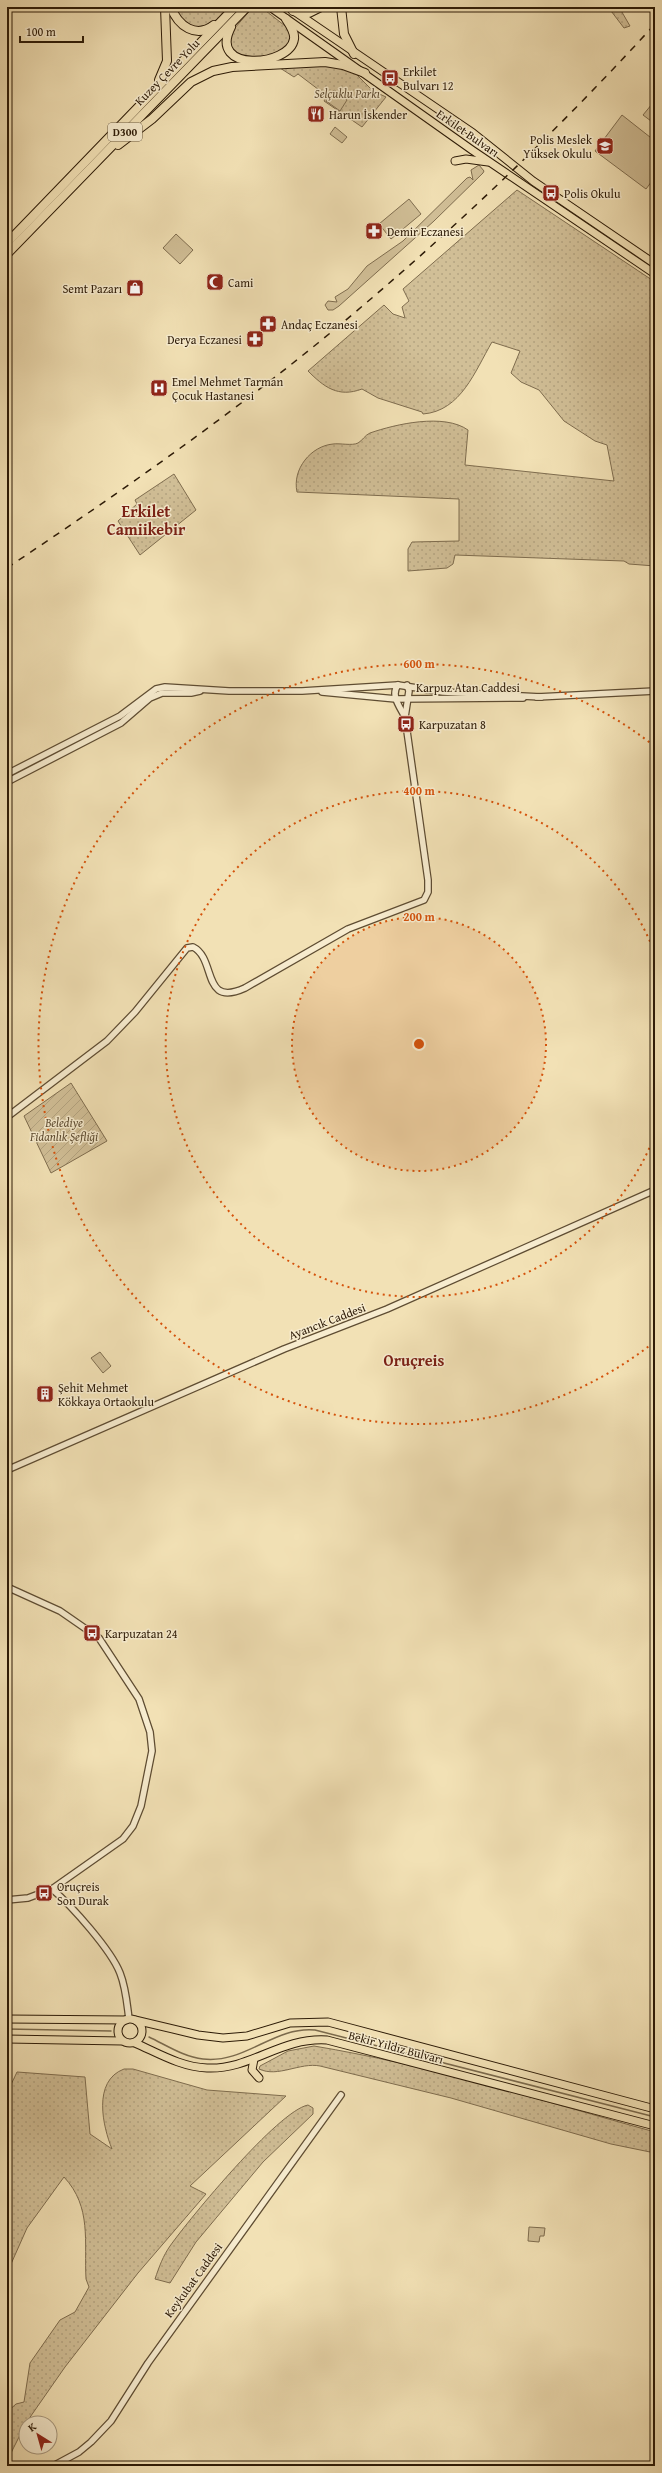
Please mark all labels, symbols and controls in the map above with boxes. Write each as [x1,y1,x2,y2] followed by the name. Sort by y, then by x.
[20,18,83,44] scale bar
[26,23,56,40] text: 100 m
[131,35,204,109] street label: Kuzey Çevre Yolu
[403,63,454,94] place label: Erkilet Bulvarı 12
[380,68,400,88] bus stop icon: Erkilet Bulvarı 12
[314,85,380,102] park label: Selçuklu Parkı
[306,104,326,124] restaurant icon: Harun İskender
[433,105,503,161] street label: Erkilet Bulvarı
[329,106,407,123] place label: Harun İskender
[108,123,142,141] road number: D300
[523,131,593,162] place label: Polis Meslek Yüksek Okulu
[595,136,615,156] school or university icon: Polis Meslek Yüksek Okulu
[541,183,561,203] bus stop icon: Polis Okulu
[564,185,621,202] place label: Polis Okulu
[364,221,384,241] pharmacy icon: Demir Eczanesi
[387,223,464,240] place label: Demir Eczanesi
[205,272,225,292] mosque icon: Cami
[228,274,254,291] place label: Cami
[125,278,145,298] shop icon: Semt Pazarı
[62,280,123,297] place label: Semt Pazarı
[258,314,278,334] pharmacy icon: Andaç Eczanesi
[281,316,359,333] place label: Andaç Eczanesi
[245,329,265,349] pharmacy icon: Derya Eczanesi
[167,331,243,348] place label: Derya Eczanesi
[172,373,283,404] place label: Emel Mehmet Tarman Çocuk Hastanesi
[149,378,169,398] hospital icon: Emel Mehmet Tarman Çocuk Hastanesi
[107,499,186,541] district label: Erkilet Camiikebir
[403,655,436,672] text: 600 m
[416,679,521,696] street label: Karpuz Atan Caddesi
[396,714,416,734] bus stop icon: Karpuzatan 8
[419,716,486,733] place label: Karpuzatan 8
[403,782,436,799] text: 400 m
[403,908,436,925] text: 200 m
[412,1037,426,1051] centre of rings
[29,1114,98,1145] park label: Belediye Fidanlık Şefliği
[286,1298,368,1343] street label: Ayancık Caddesi
[384,1348,445,1372] district label: Oruçreis
[58,1379,154,1410] place label: Şehit Mehmet Kökkaya Ortaokulu
[35,1384,55,1404] building icon: Şehit Mehmet Kökkaya Ortaokulu
[82,1623,102,1643] bus stop icon: Karpuzatan 24
[105,1625,178,1642] place label: Karpuzatan 24
[57,1878,110,1909] place label: Oruçreis Son Durak
[34,1883,54,1903] bus stop icon: Oruçreis Son Durak
[347,2026,446,2068] street label: Bekir Yıldız Bulvarı
[160,2239,226,2321] street label: Keykubat Caddesi
[18,2415,58,2455] north arrow
[24,2419,40,2435] text: K

